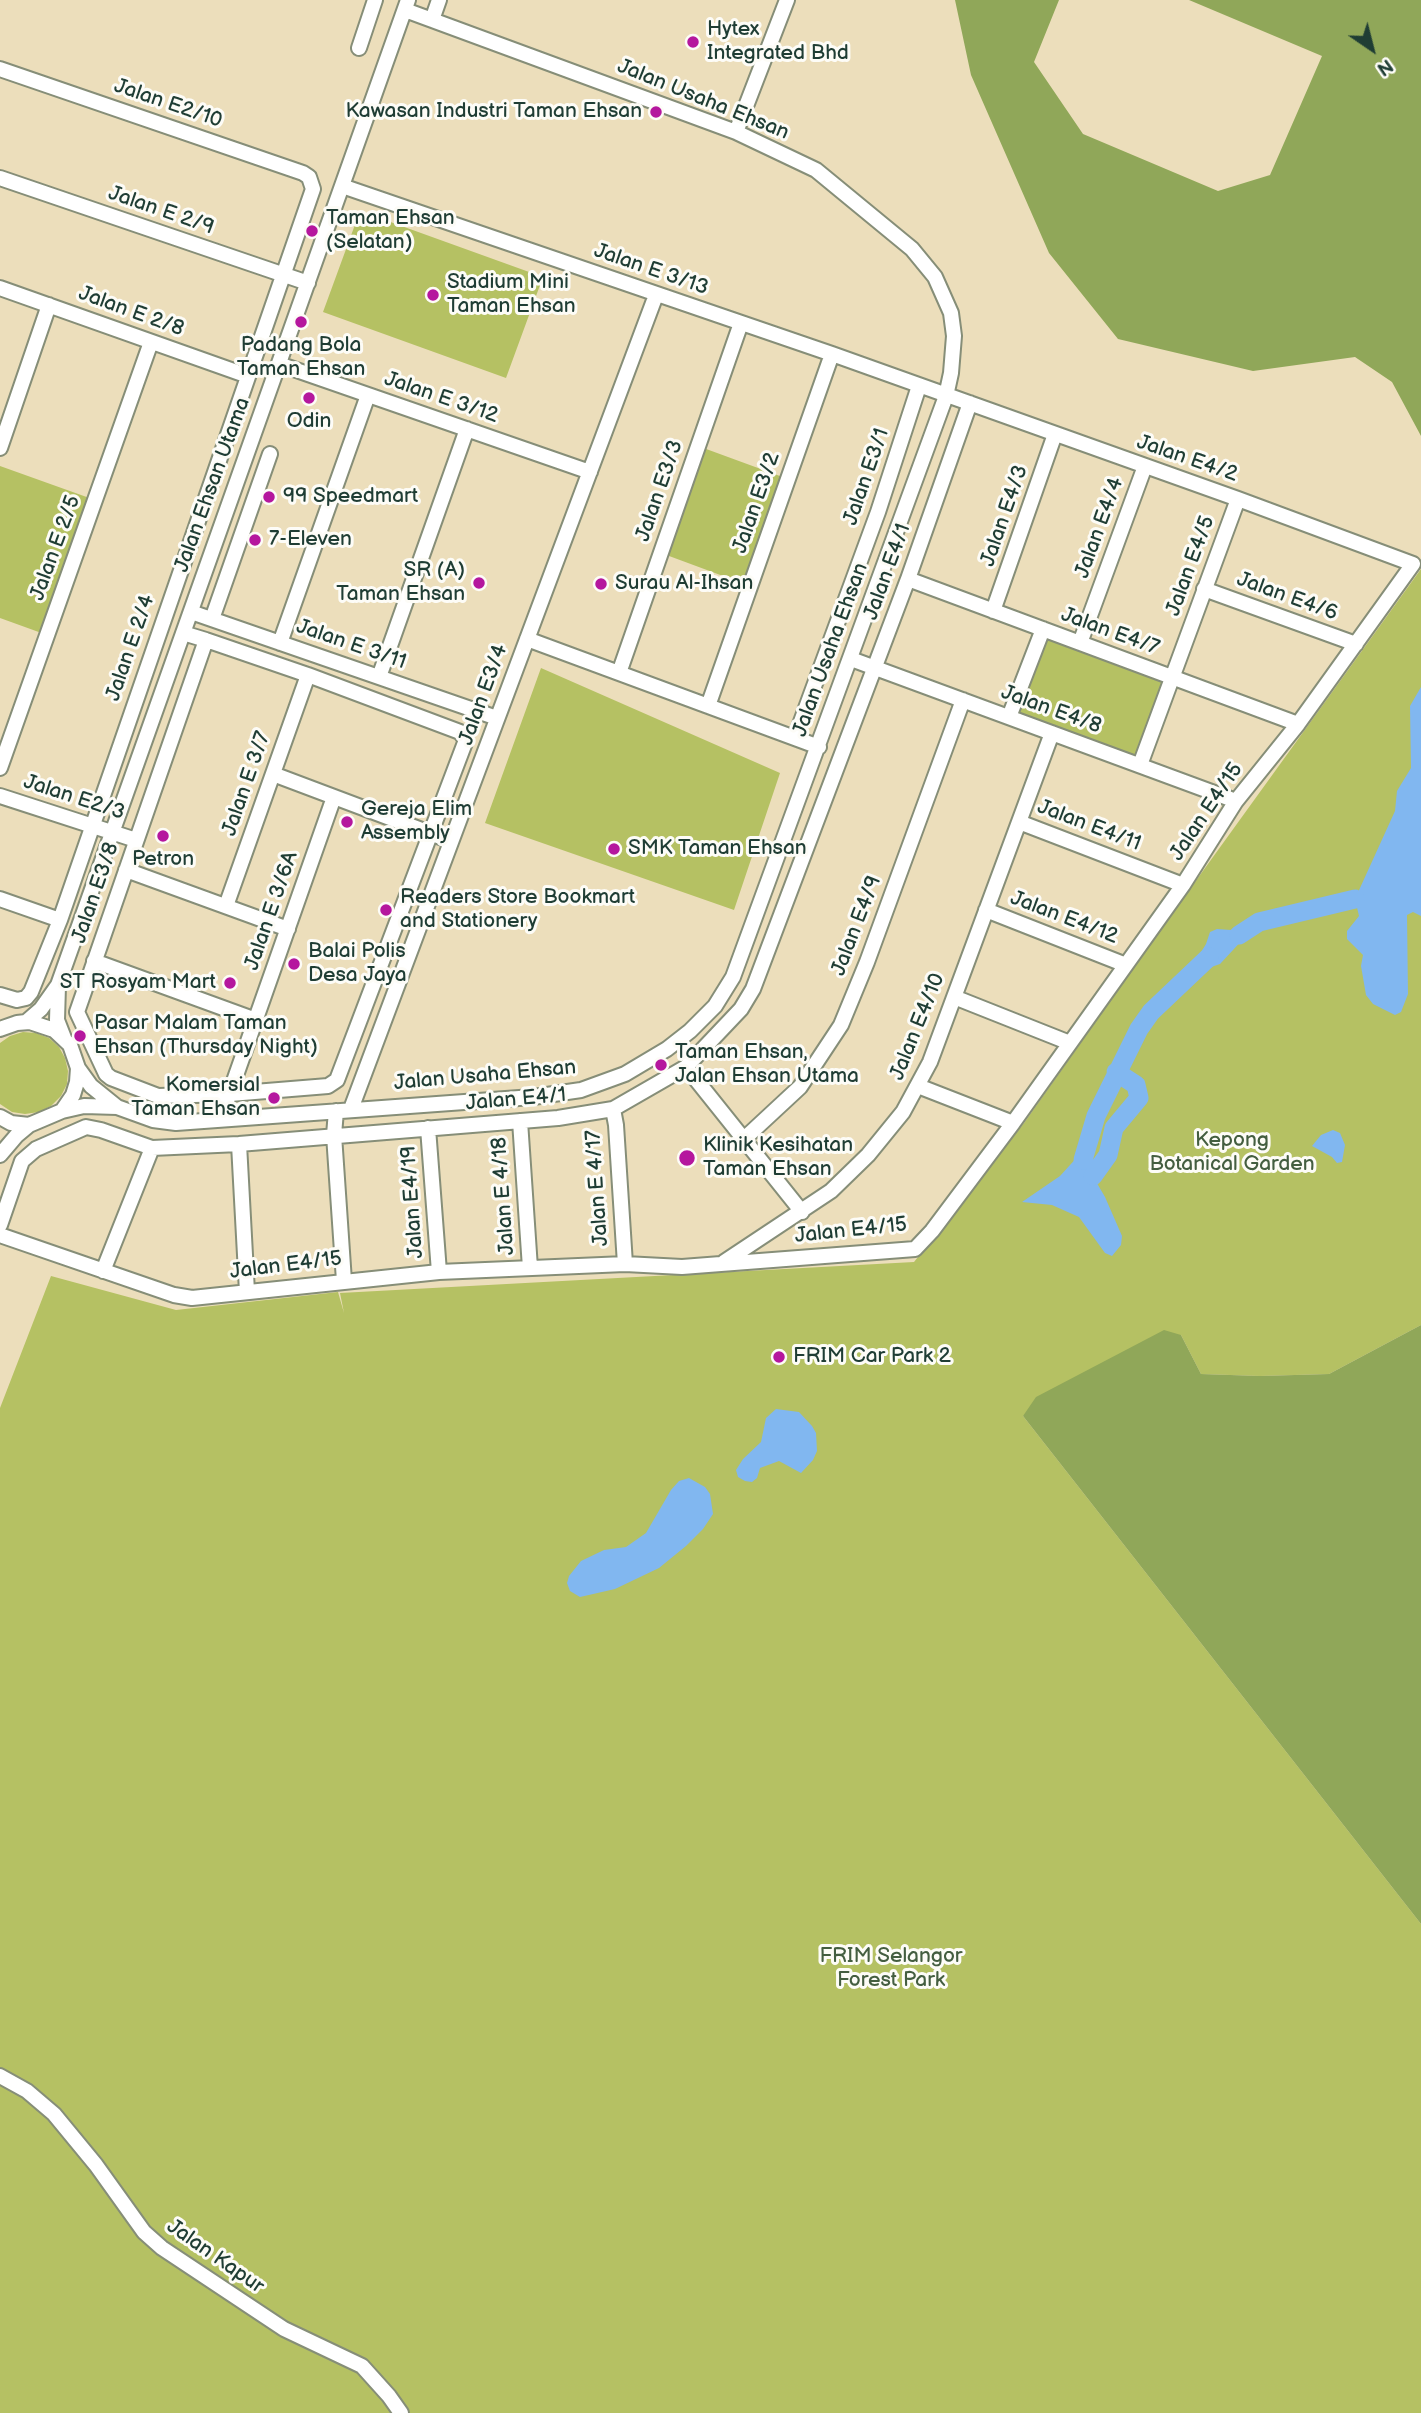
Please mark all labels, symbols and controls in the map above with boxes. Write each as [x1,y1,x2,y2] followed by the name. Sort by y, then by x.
[1337,14,1407,84] north arrow
[707,17,849,67] place label: Hytex Integrated Bhd
[685,34,701,50] marker: Hytex Integrated Bhd
[1372,53,1397,80] text: N
[614,54,792,146] street label: Jalan Usaha Ehsan
[111,74,225,134] street label: Jalan E2/10
[345,99,642,125] place label: Kawasan Industri Taman Ehsan
[648,104,664,120] marker: Kawasan Industri Taman Ehsan
[105,181,217,241] street label: Jalan E 2/9
[326,206,455,256] place label: Taman Ehsan (Selatan)
[304,223,320,239] marker: Taman Ehsan (Selatan)
[590,239,712,301] street label: Jalan E 3/13
[447,270,576,320] place label: Stadium Mini Taman Ehsan
[75,281,187,343] street label: Jalan E 2/8
[425,287,441,303] marker: Stadium Mini Taman Ehsan
[293,314,309,330] marker: Padang Bola Taman Ehsan
[237,333,365,383] place label: Padang Bola Taman Ehsan
[381,367,501,429] street label: Jalan E 3/12
[301,390,317,406] marker: Odin
[170,394,256,576] street label: Jalan Ehsan Utama
[287,409,331,435] place label: Odin
[839,425,895,529] street label: Jalan E3/1
[1133,430,1241,488] street label: Jalan E4/2
[631,437,689,545] street label: Jalan E3/3
[728,449,786,557] street label: Jalan E3/2
[976,462,1034,570] street label: Jalan E4/3
[1070,474,1130,582] street label: Jalan E4/4
[283,484,418,510] place label: 99 Speedmart
[261,489,277,505] marker: 99 Speedmart
[25,492,87,604] street label: Jalan E 2/5
[1161,513,1221,619] street label: Jalan E4/5
[859,520,917,624] street label: Jalan E4/1
[269,527,352,553] place label: 7-Eleven
[247,532,263,548] marker: 7-Eleven
[336,558,465,608] place label: SR (A) Taman Ehsan
[788,560,874,740] street label: Jalan Usaha Ehsan
[1233,567,1341,627] street label: Jalan E4/6
[615,571,753,597] place label: Surau Al-Ihsan
[471,575,487,591] marker: SR (A) Taman Ehsan
[593,576,609,592] marker: Surau Al-Ihsan
[101,592,161,704] street label: Jalan E 2/4
[1057,603,1163,661] street label: Jalan E4/7
[293,614,409,676] street label: Jalan E 3/11
[454,641,514,749] street label: Jalan E3/4
[997,680,1105,740] street label: Jalan E4/8
[217,729,277,839] street label: Jalan E 3/7
[1165,758,1249,866] street label: Jalan E4/15
[20,770,128,826] street label: Jalan E2/3
[1034,795,1144,857] street label: Jalan E4/11
[361,797,472,847] place label: Gereja Elim Assembly
[339,814,355,830] marker: Gereja Elim Assembly
[155,828,171,844] marker: Petron
[628,836,807,862] place label: SMK Taman Ehsan
[67,839,125,947] street label: Jalan E3/8
[606,841,622,857] marker: SMK Taman Ehsan
[132,847,194,873] place label: Petron
[240,848,304,974] street label: Jalan E 3/6A
[826,873,888,979] street label: Jalan E4/9
[400,885,635,935] place label: Readers Store Bookmart and Stationery
[1007,886,1121,950] street label: Jalan E4/12
[378,902,394,918] marker: Readers Store Bookmart and Stationery
[308,939,407,989] place label: Balai Polis Desa Jaya
[286,956,302,972] marker: Balai Polis Desa Jaya
[60,970,216,996] place label: ST Rosyam Mart
[885,970,951,1084] street label: Jalan E4/10
[222,975,238,991] marker: ST Rosyam Mart
[94,1011,318,1061] place label: Pasar Malam Taman Ehsan (Thursday Night)
[72,1028,88,1044] marker: Pasar Malam Taman Ehsan (Thursday Night)
[675,1040,859,1090] place label: Taman Ehsan, Jalan Ehsan Utama
[393,1055,577,1097] street label: Jalan Usaha Ehsan
[653,1057,669,1073] marker: Taman Ehsan, Jalan Ehsan Utama
[131,1073,260,1123] place label: Komersial Taman Ehsan
[465,1083,567,1117] street label: Jalan E4/1
[266,1090,282,1106] marker: Komersial Taman Ehsan
[1149,1128,1315,1178] park label: Kepong Botanical Garden
[581,1129,615,1247] street label: Jalan E 4/17
[703,1133,853,1183] place label: Klinik Kesihatan Taman Ehsan
[487,1136,521,1256] street label: Jalan E 4/18
[396,1145,430,1259] street label: Jalan E4/19
[677,1148,697,1168] marker: Klinik Kesihatan Taman Ehsan
[794,1213,908,1249] street label: Jalan E4/15
[229,1247,343,1285] street label: Jalan E4/15
[793,1344,951,1370] place label: FRIM Car Park 2
[771,1349,787,1365] marker: FRIM Car Park 2
[820,1944,962,1994] park label: FRIM Selangor Forest Park
[162,2214,268,2300] street label: Jalan Kapur

